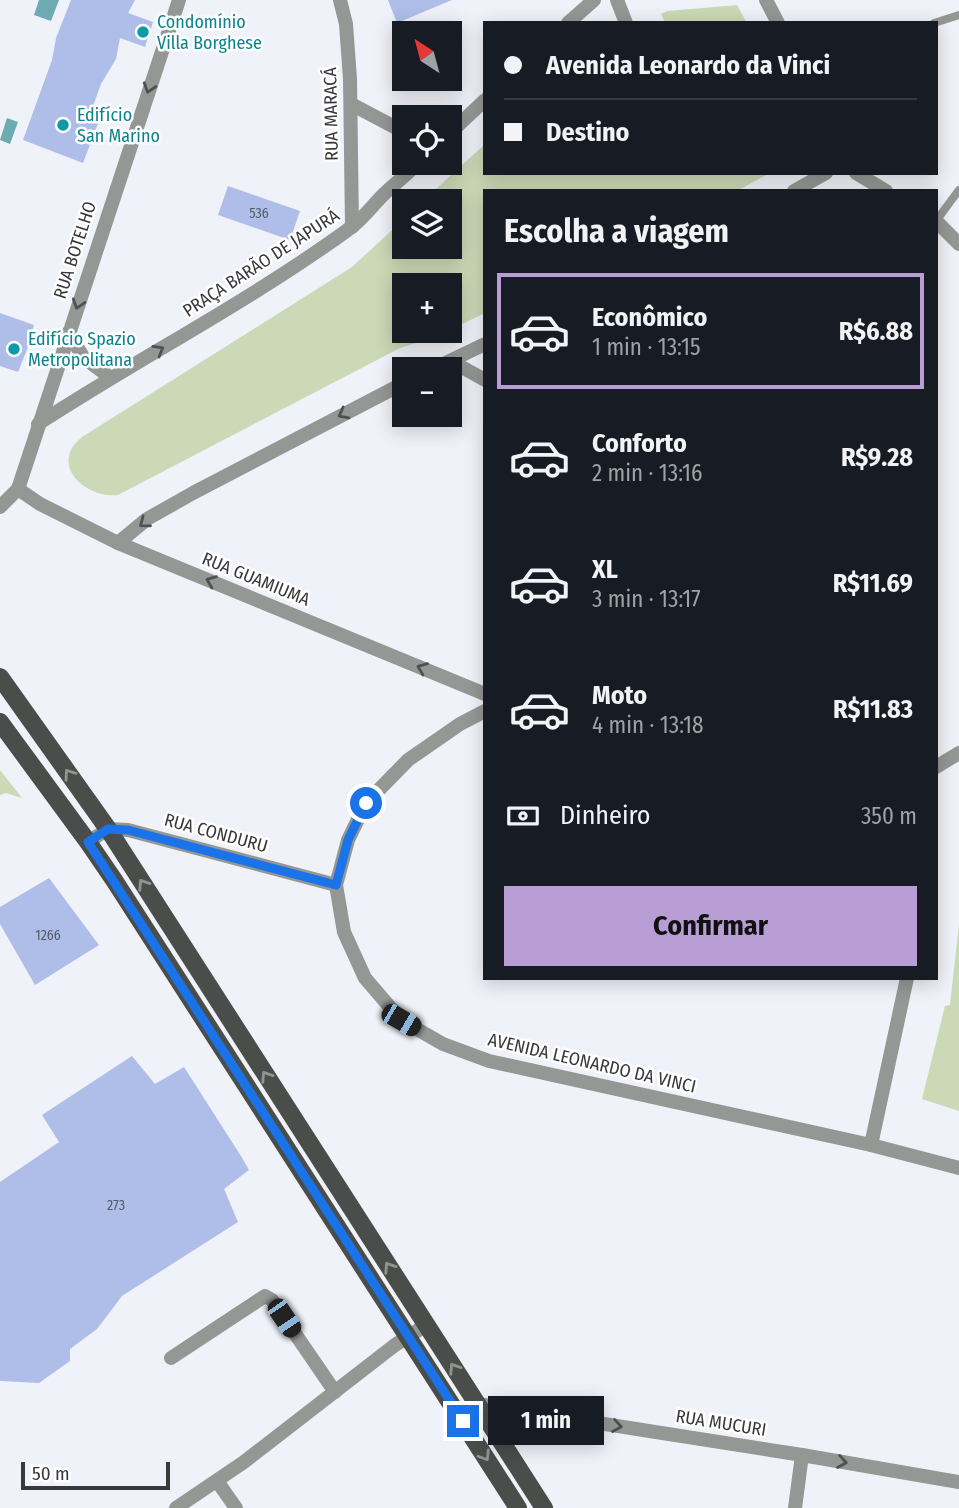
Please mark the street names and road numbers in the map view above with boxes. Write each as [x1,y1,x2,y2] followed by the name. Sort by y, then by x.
[318,66,343,161] street label: RUA MARACÁ
[49,198,101,302] street label: RUA BOTELHO
[178,203,344,322] street label: PRAÇA BARÃO DE JAPURÁ
[199,547,314,611] street label: RUA GUAMIUMA
[162,809,270,857] street label: RUA CONDURU
[486,1028,698,1098] street label: AVENIDA LEONARDO DA VINCI
[674,1405,768,1441] street label: RUA MUCURI

